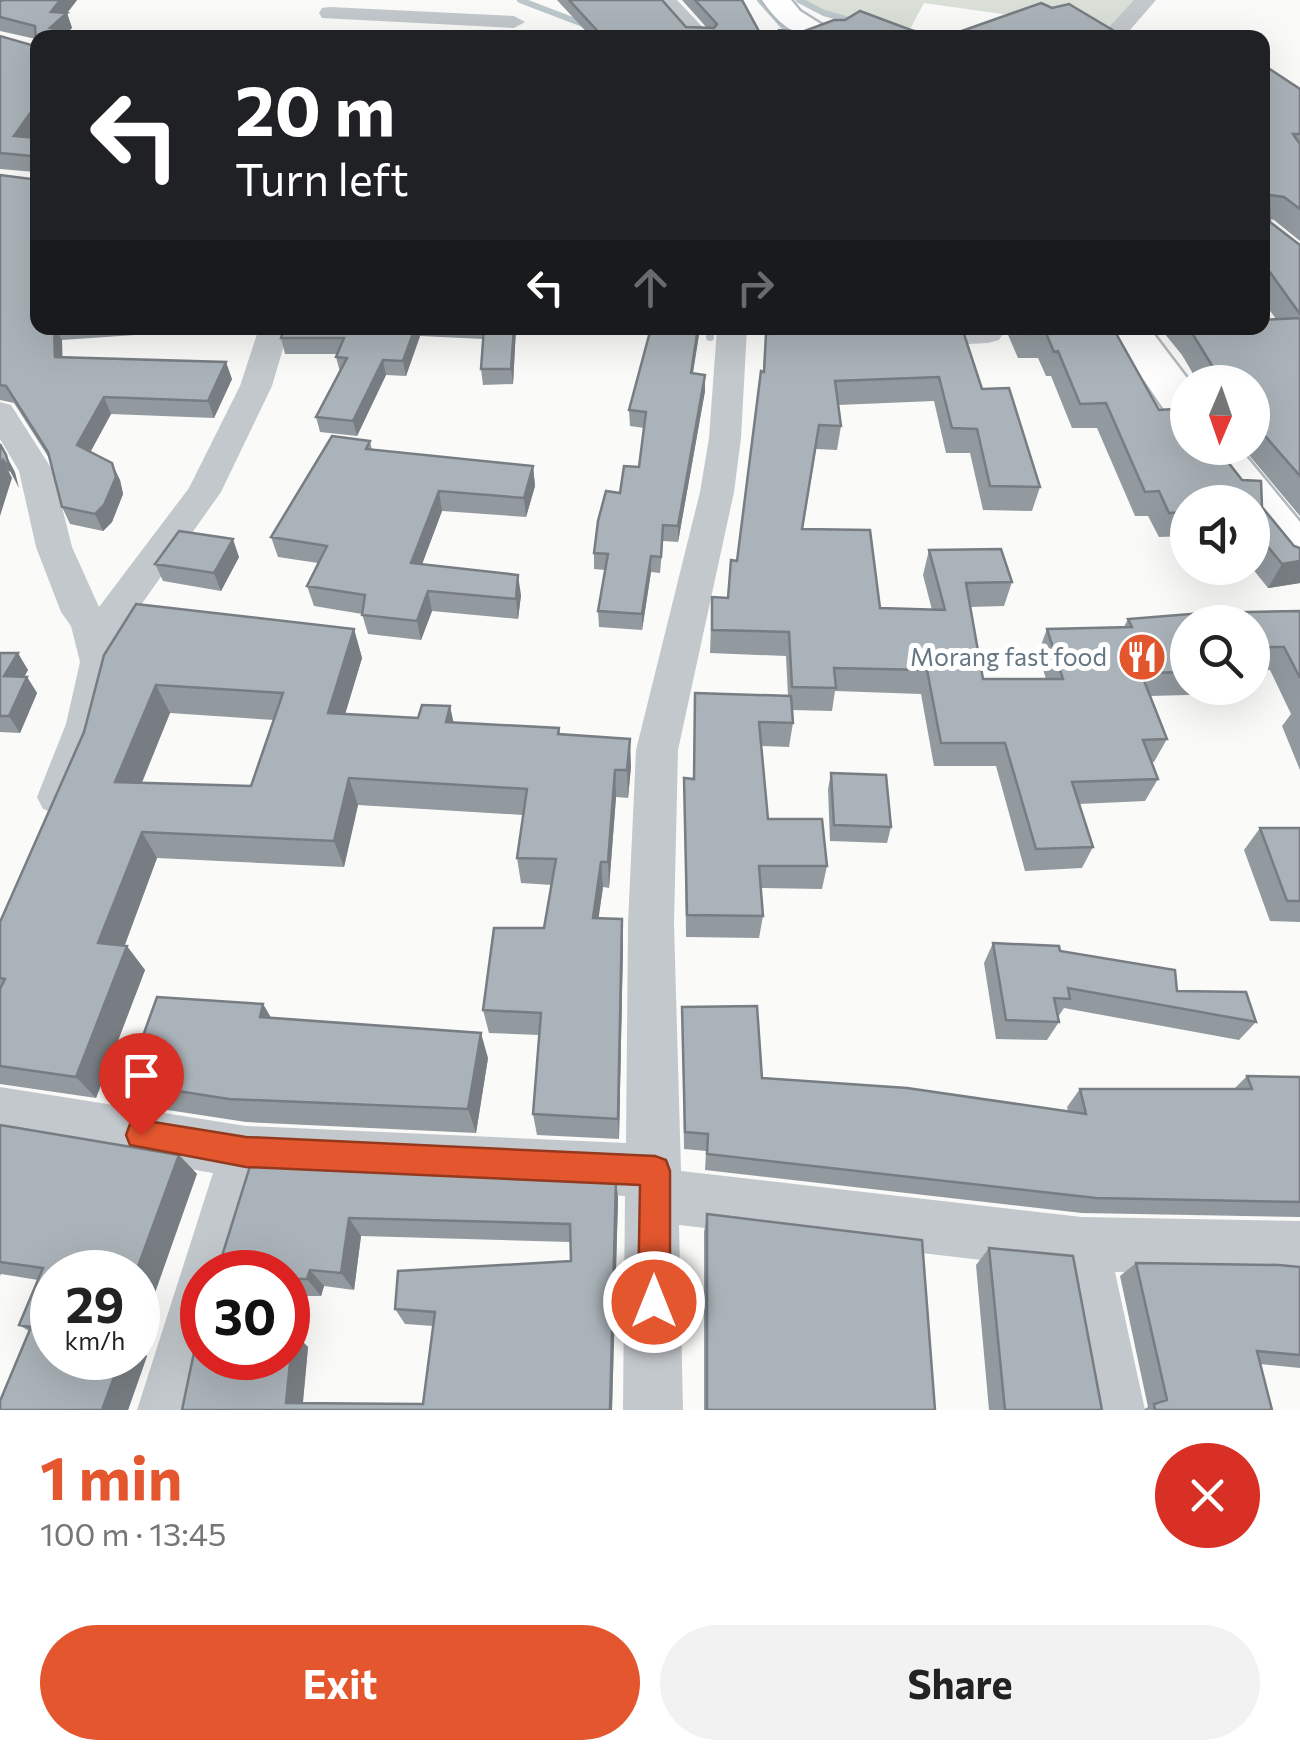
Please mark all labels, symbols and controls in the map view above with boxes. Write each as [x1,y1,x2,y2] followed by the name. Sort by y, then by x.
[235,65,395,150] text: 20 m
[70,70,200,200] icon: left
[235,150,409,205] text: Turn left
[518,260,573,315] icon: left
[623,260,678,315] icon: ahead
[728,260,783,315] icon: right
[1170,365,1270,465] north arrow
[1170,365,1270,705] map controls
[1170,485,1270,585] button: sound
[1170,605,1270,705] button: search
[1116,631,1168,683] restaurant icon: Morang fast food
[910,641,1107,671] place label: Morang fast food
[99,1033,184,1136] pin
[114,1048,169,1103] icon: arrive
[180,1250,310,1380] speed limit sign: 30
[602,1250,706,1354] position arrow
[65,1272,124,1333] text: 29
[65,1325,125,1355] text: km/h
[40,1439,182,1512] text: 1 min
[1155,1443,1260,1548] button: close
[40,1513,226,1553] text: 100 m · 13:45
[40,1625,640,1740] button: Exit
[660,1625,1260,1740] button: Share

